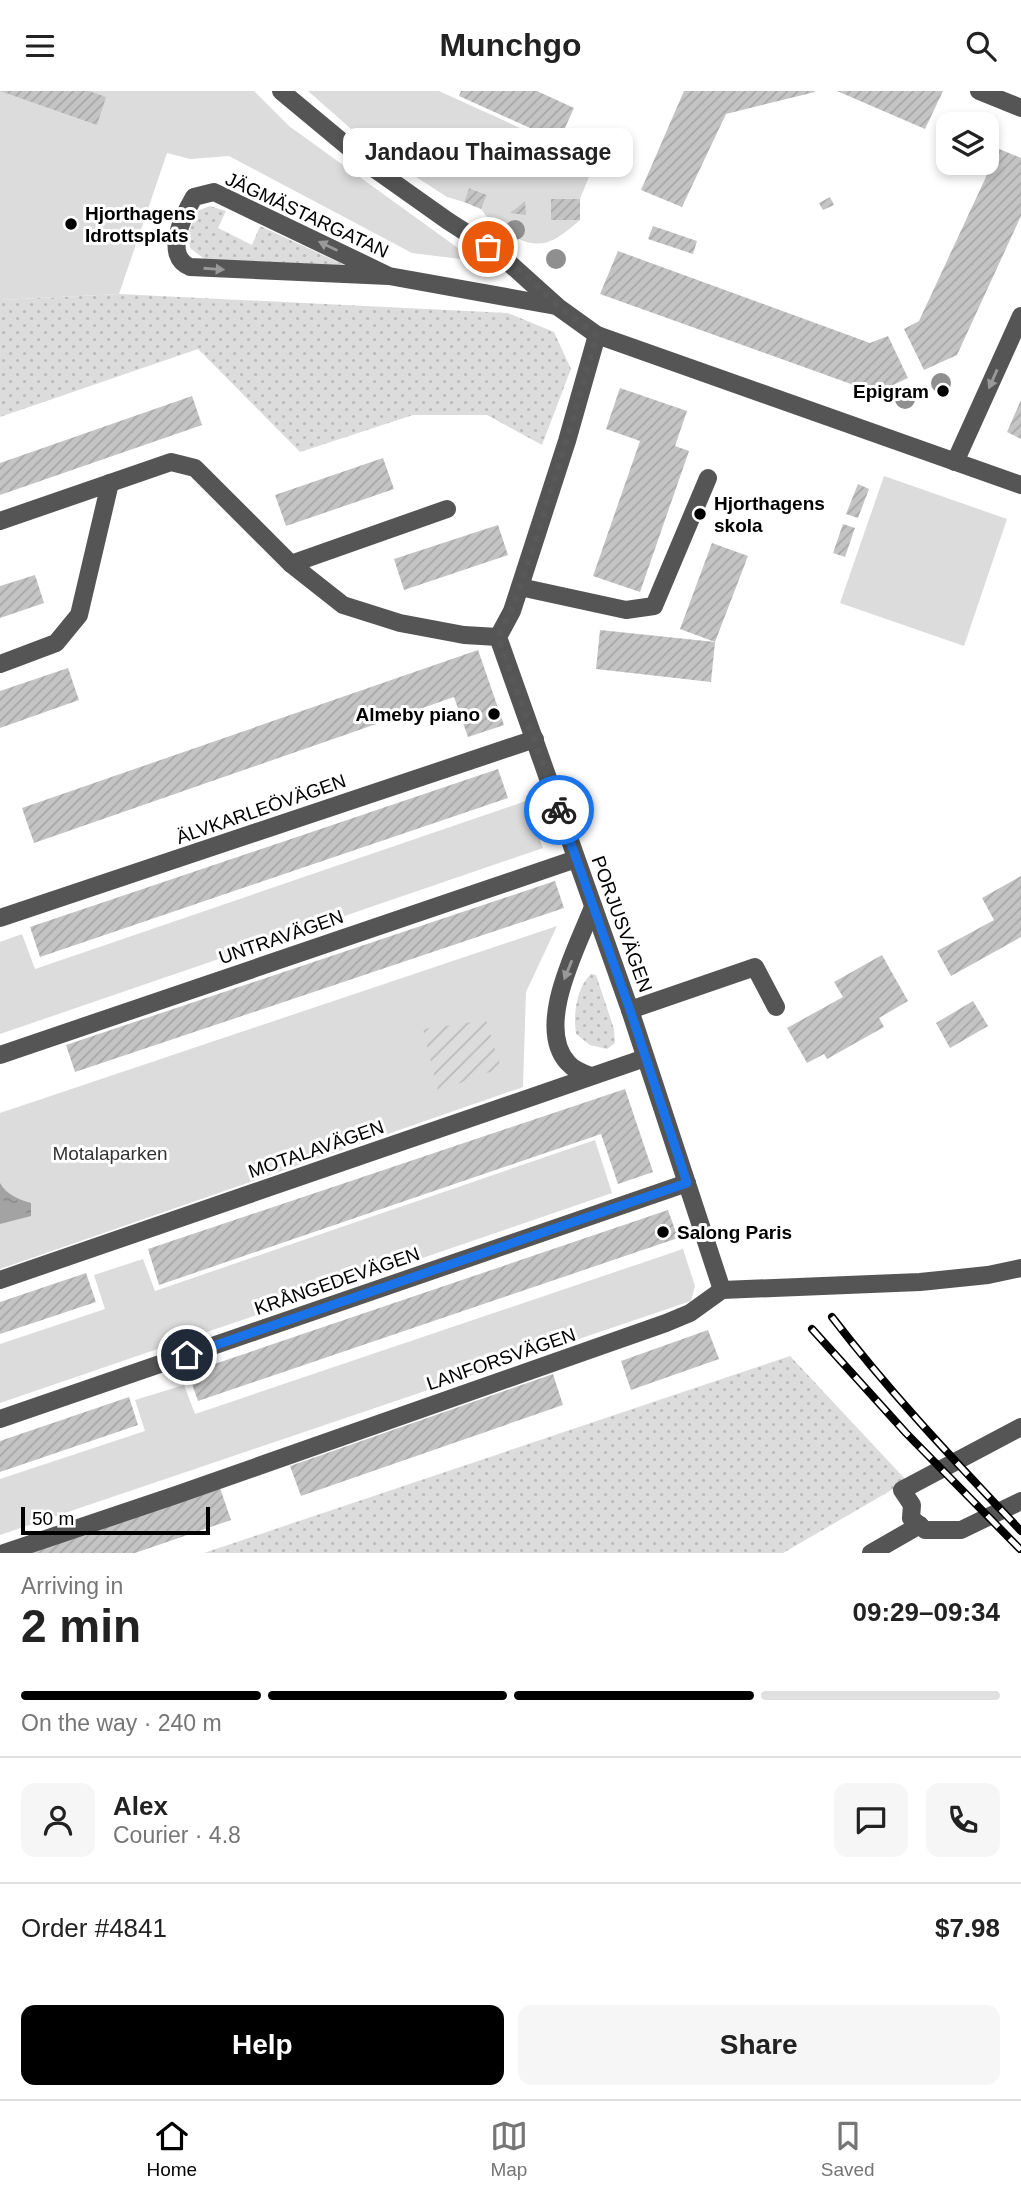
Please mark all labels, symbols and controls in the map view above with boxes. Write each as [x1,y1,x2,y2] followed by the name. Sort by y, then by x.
[21,27,59,65] icon: menu
[439,27,582,63] text: Munchgo
[962,27,1000,65] icon: search
[936,112,999,175] map controls
[936,112,999,175] button: layers
[343,128,633,177] callout: Jandaou Thaimassage
[365,139,611,165] text: Jandaou Thaimassage
[222,168,392,262] street label: JÄGMÄSTARGATAN
[85,203,196,246] place label: Hjorthagens Idrottsplats
[63,216,79,232] marker: Hjorthagens Idrottsplats
[458,217,518,277] pin
[469,228,507,266] icon: bag
[318,241,338,252] one-way arrow
[203,264,225,275] one-way arrow
[987,368,998,389] one-way arrow
[853,381,929,402] place label: Epigram
[935,383,951,399] marker: Epigram
[714,493,825,536] place label: Hjorthagens skola
[692,506,708,522] marker: Hjorthagens skola
[355,704,480,725] place label: Almeby piano
[486,706,502,722] marker: Almeby piano
[173,770,349,848] street label: ÄLVKARLEÖVÄGEN
[524,775,594,845] courier
[540,791,578,829] icon: bike
[588,853,656,995] street label: PORJUSVÄGEN
[216,906,346,968] street label: UNTRAVÄGEN
[563,960,574,981] one-way arrow
[246,1116,386,1182] street label: MOTALAVÄGEN
[52,1143,168,1164] park label: Motalaparken
[677,1222,792,1243] place label: Salong Paris
[655,1224,671,1240] marker: Salong Paris
[252,1243,422,1319] street label: KRÅNGEDEVÄGEN
[424,1324,578,1394] street label: LANFORSVÄGEN
[157,1325,217,1385] pin
[168,1336,206,1374] icon: home
[21,1504,210,1536] scale bar
[32,1508,74,1529] text: 50 m
[21,1573,123,1599] text: Arriving in
[853,1597,1000,1627] text: 09:29–09:34
[21,1600,141,1652] text: 2 min
[21,1710,222,1736] text: On the way · 240 m
[21,1783,95,1857] button: person
[834,1783,908,1857] button: chat
[926,1783,1000,1857] button: phone
[113,1791,168,1821] text: Alex
[113,1822,241,1848] text: Courier · 4.8
[21,1913,167,1943] text: Order #4841
[935,1913,1000,1943] text: $7.98
[21,2005,504,2085] button: Help
[518,2005,1000,2085] button: Share
[146,2117,197,2181] tab: Home
[490,2117,528,2181] tab: Map
[821,2117,875,2181] tab: Saved

